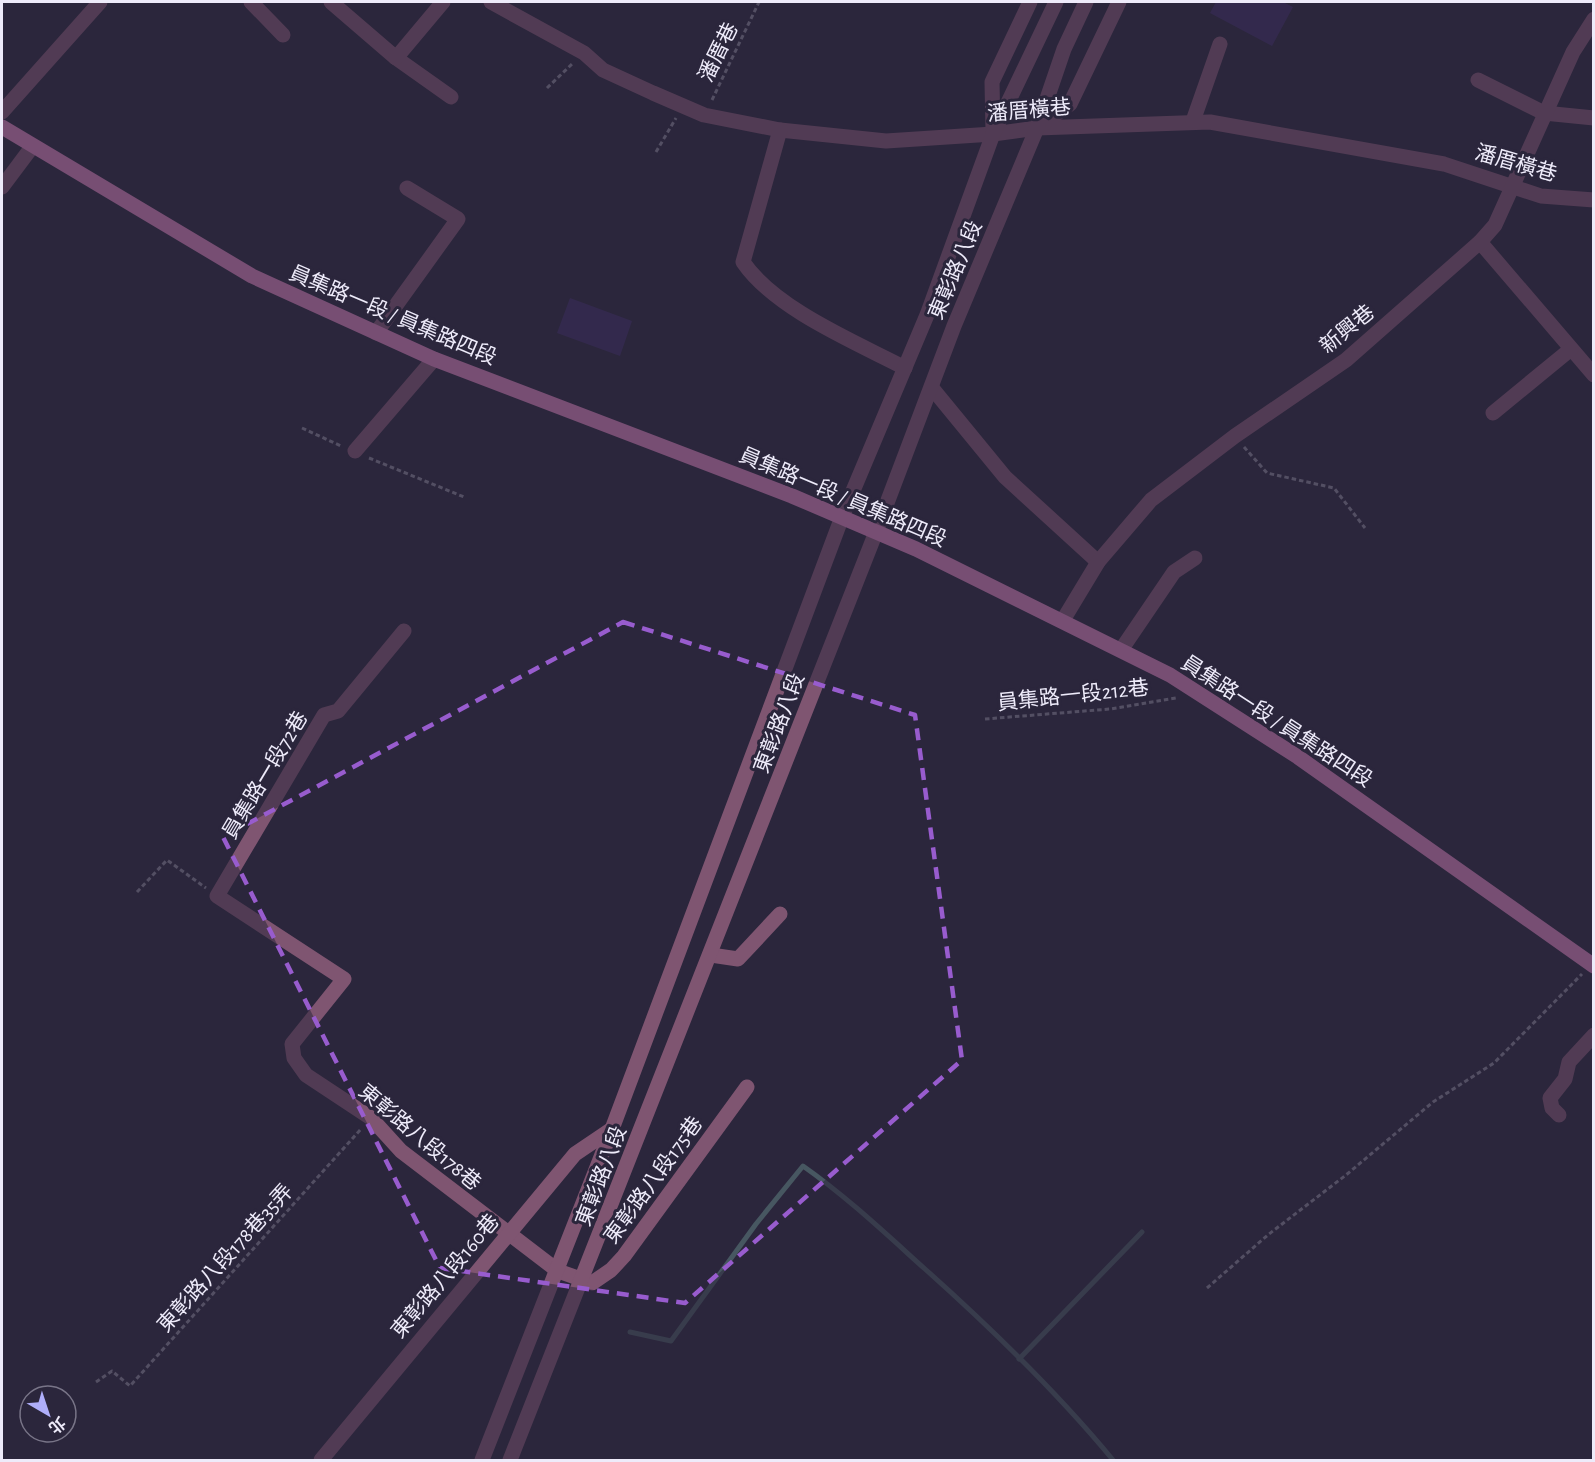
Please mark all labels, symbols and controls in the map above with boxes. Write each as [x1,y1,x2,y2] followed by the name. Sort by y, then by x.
[694,19,742,85] street label: 潘厝巷
[986,95,1072,125] street label: 潘厝橫巷
[1473,141,1559,185] street label: 潘厝橫巷
[924,217,986,323] street label: 東彰路八段
[286,261,500,369] street label: 員集路一段 / 員集路四段
[1316,301,1378,357] street label: 新興巷
[736,443,950,551] street label: 員集路一段 / 員集路四段
[1178,651,1376,791] street label: 員集路一段 / 員集路四段
[750,670,808,776] street label: 東彰路八段
[996,676,1150,714] street label: 員集路一段212巷
[218,707,312,843] street label: 員集路一段72巷
[355,1080,485,1194] street label: 東彰路八段178巷
[600,1113,706,1247] street label: 東彰路八段175巷
[572,1123,630,1229] street label: 東彰路八段
[153,1180,297,1336] street label: 東彰路八段178巷35弄
[387,1210,503,1342] street label: 東彰路八段160巷
[18,1384,78,1444] north arrow
[46,1414,69,1437] text: 北

